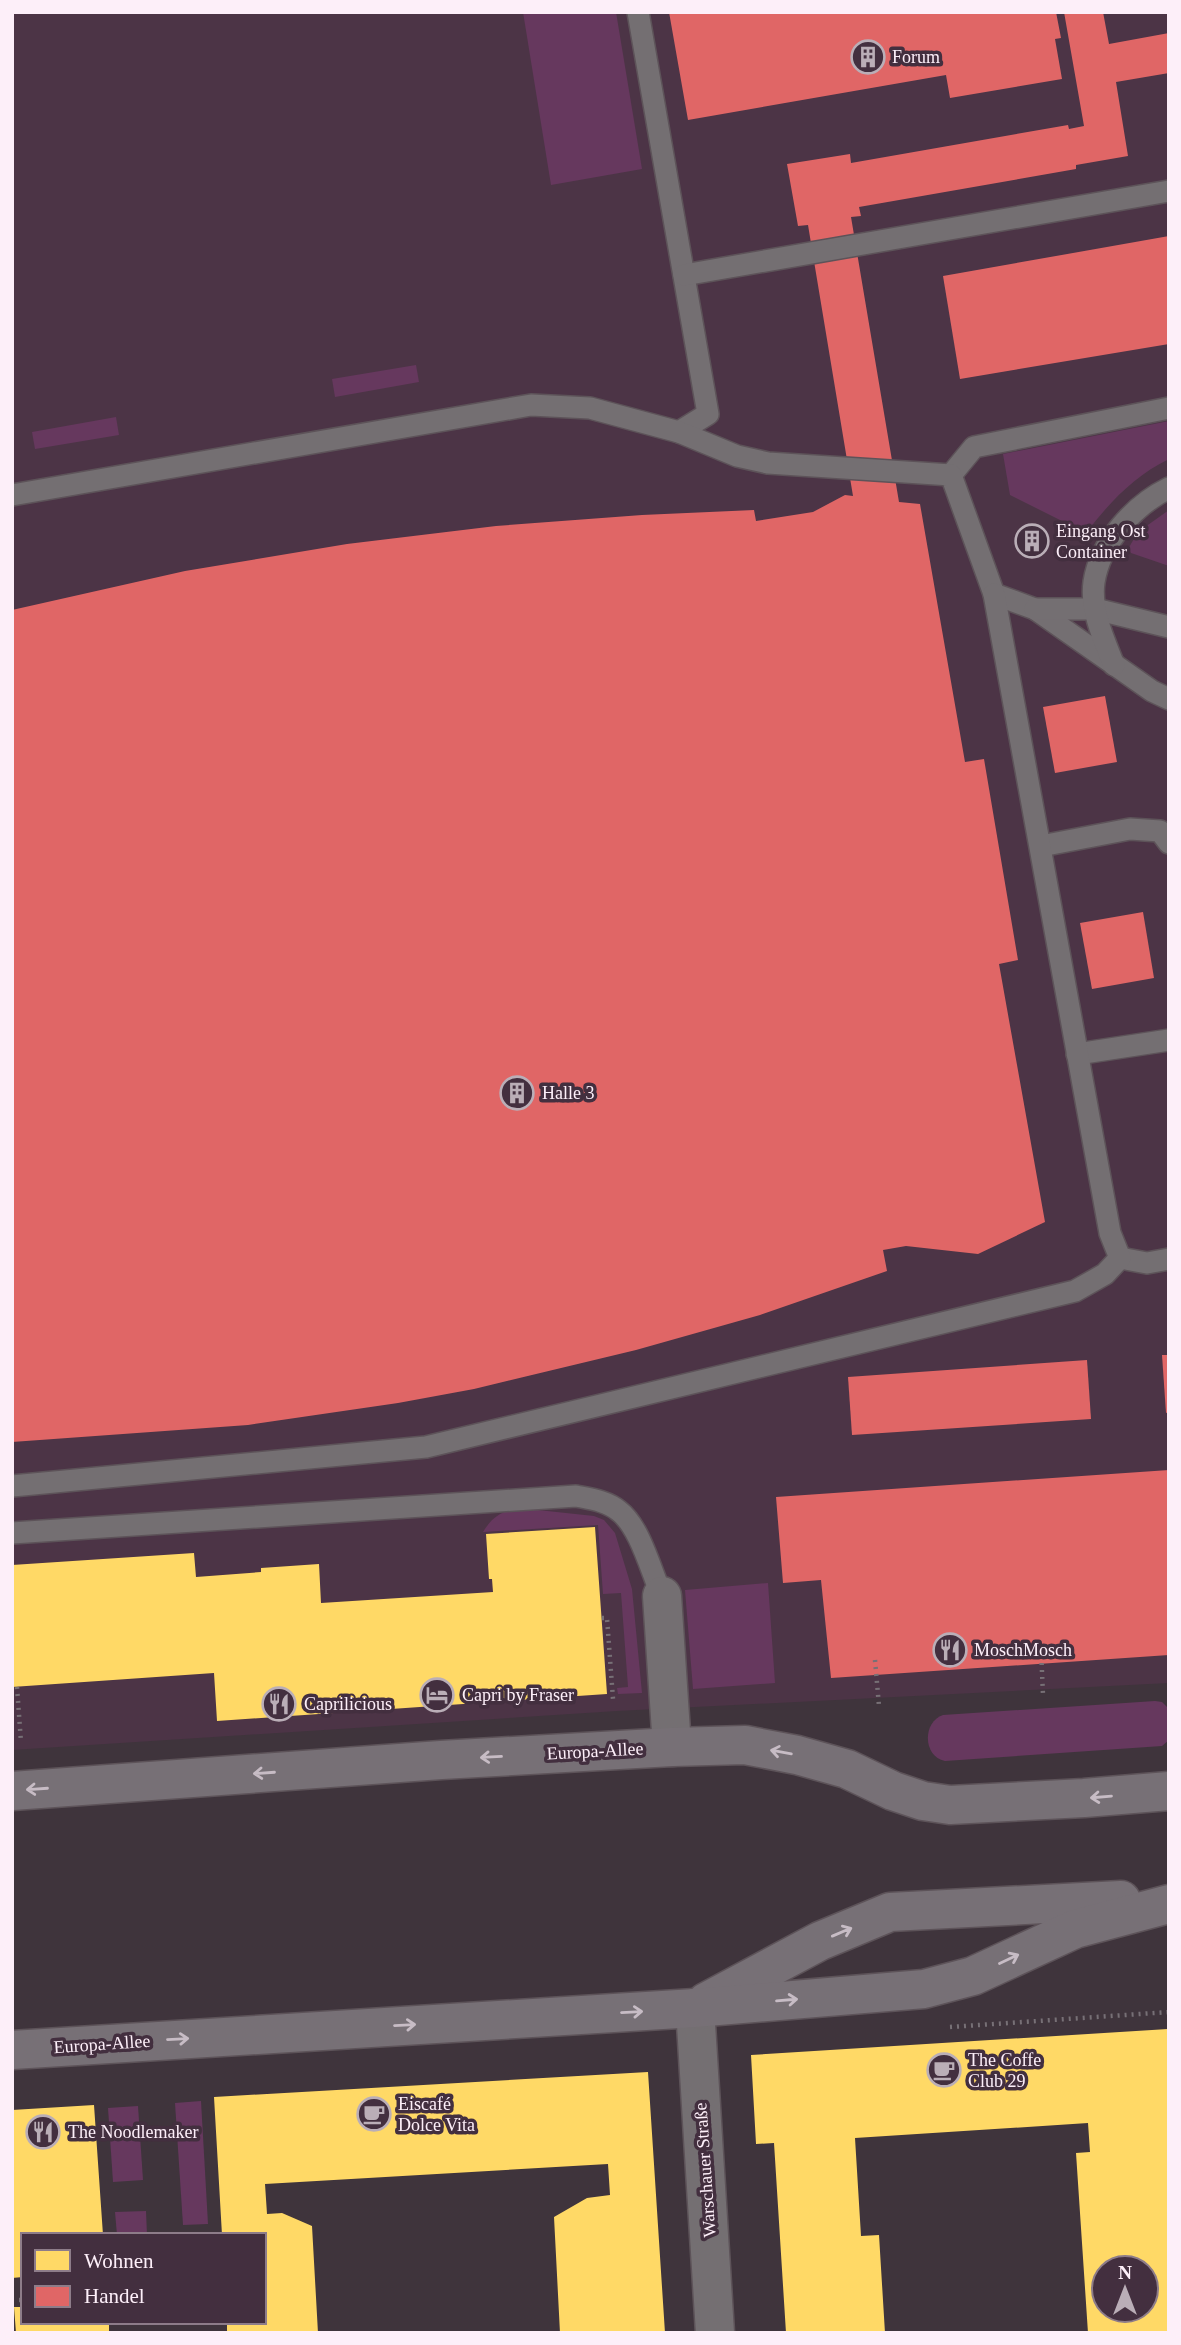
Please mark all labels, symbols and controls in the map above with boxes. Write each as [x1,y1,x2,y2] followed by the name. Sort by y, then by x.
[849,38,887,76] building icon: Forum
[892,47,940,67] place label: Forum
[1056,521,1146,562] place label: Eingang Ost Container
[1013,522,1051,560] building icon: Eingang Ost Container
[498,1074,536,1112] building icon: Halle 3
[542,1083,594,1103] place label: Halle 3
[931,1631,969,1669] restaurant icon: MoschMosch
[974,1640,1072,1660] place label: MoschMosch
[418,1676,456,1714] hotel icon: Capri by Fraser
[260,1685,298,1723] restaurant icon: Caprilicious
[462,1685,574,1705] place label: Capri by Fraser
[304,1694,392,1714] place label: Caprilicious
[546,1738,644,1764] street label: Europa-Allee
[770,1745,793,1758] one-way arrow
[480,1751,503,1764] one-way arrow
[253,1767,276,1780] one-way arrow
[26,1783,49,1796] one-way arrow
[1090,1791,1113,1804] one-way arrow
[831,1924,852,1937] one-way arrow
[998,1952,1019,1965] one-way arrow
[775,1993,798,2006] one-way arrow
[621,2005,643,2018] one-way arrow
[393,2019,416,2032] one-way arrow
[53,2031,151,2057] street label: Europa-Allee
[166,2032,189,2045] one-way arrow
[968,2050,1041,2091] place label: The Coffe Club 29
[925,2051,963,2089] cafe icon: The Coffe Club 29
[398,2094,475,2135] place label: Eiscafé Dolce Vita
[355,2095,393,2133] cafe icon: Eiscafé Dolce Vita
[690,2102,720,2238] street label: Warschauer Straße
[24,2113,62,2151] restaurant icon: The Noodlemaker
[68,2122,198,2142] place label: The Noodlemaker
[21,2233,266,2324] legend
[84,2249,154,2273] text: Wohnen
[1090,2254,1160,2324] north arrow
[1118,2262,1132,2283] text: N
[84,2284,145,2308] text: Handel

